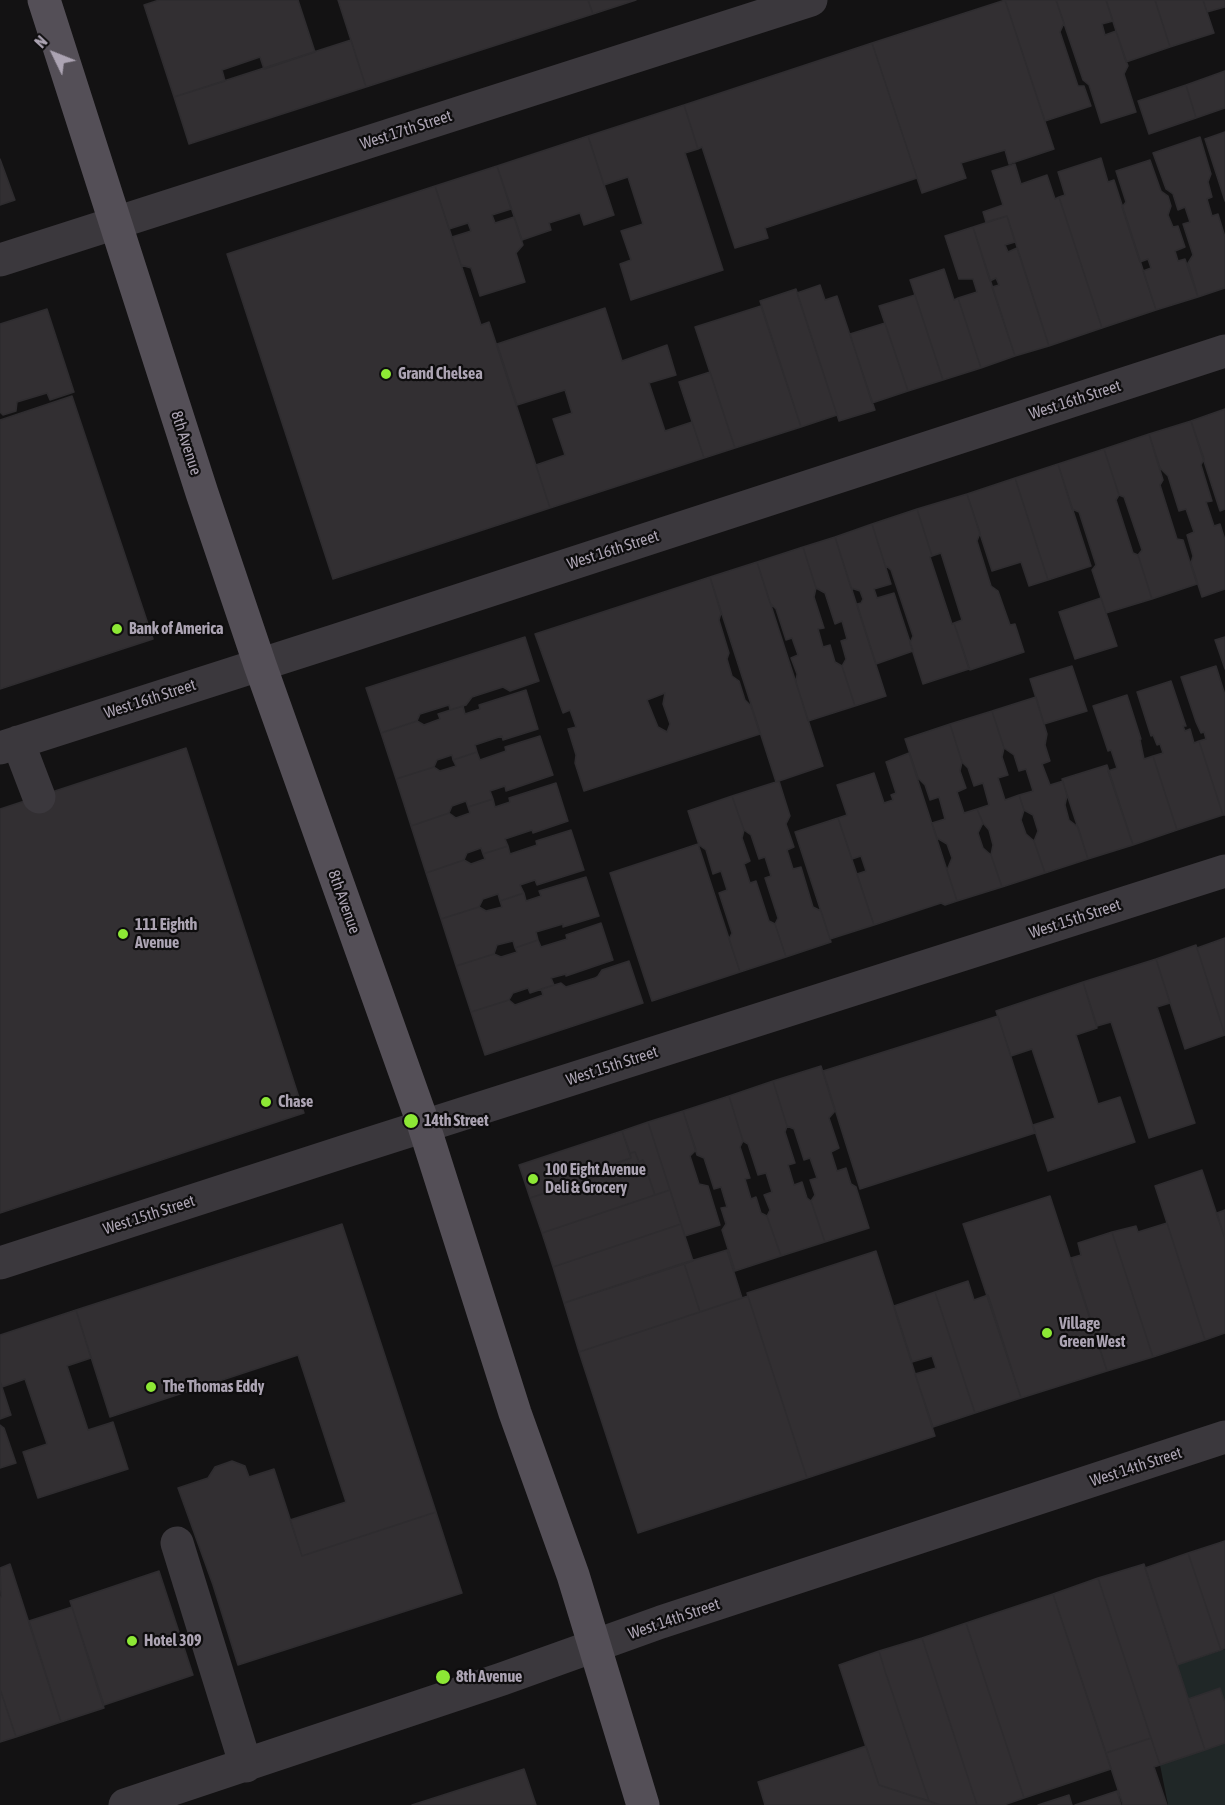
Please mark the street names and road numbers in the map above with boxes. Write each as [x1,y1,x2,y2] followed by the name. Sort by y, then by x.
[358,106,454,154] street label: West 17th Street
[1027,376,1123,424] street label: West 16th Street
[167,408,205,478] street label: 8th Avenue
[565,526,661,574] street label: West 16th Street
[102,675,198,723] street label: West 16th Street
[324,868,364,936] street label: 8th Avenue
[1027,895,1123,943] street label: West 15th Street
[564,1042,660,1090] street label: West 15th Street
[101,1191,197,1239] street label: West 15th Street
[1088,1443,1184,1491] street label: West 14th Street
[626,1594,722,1644] street label: West 14th Street

